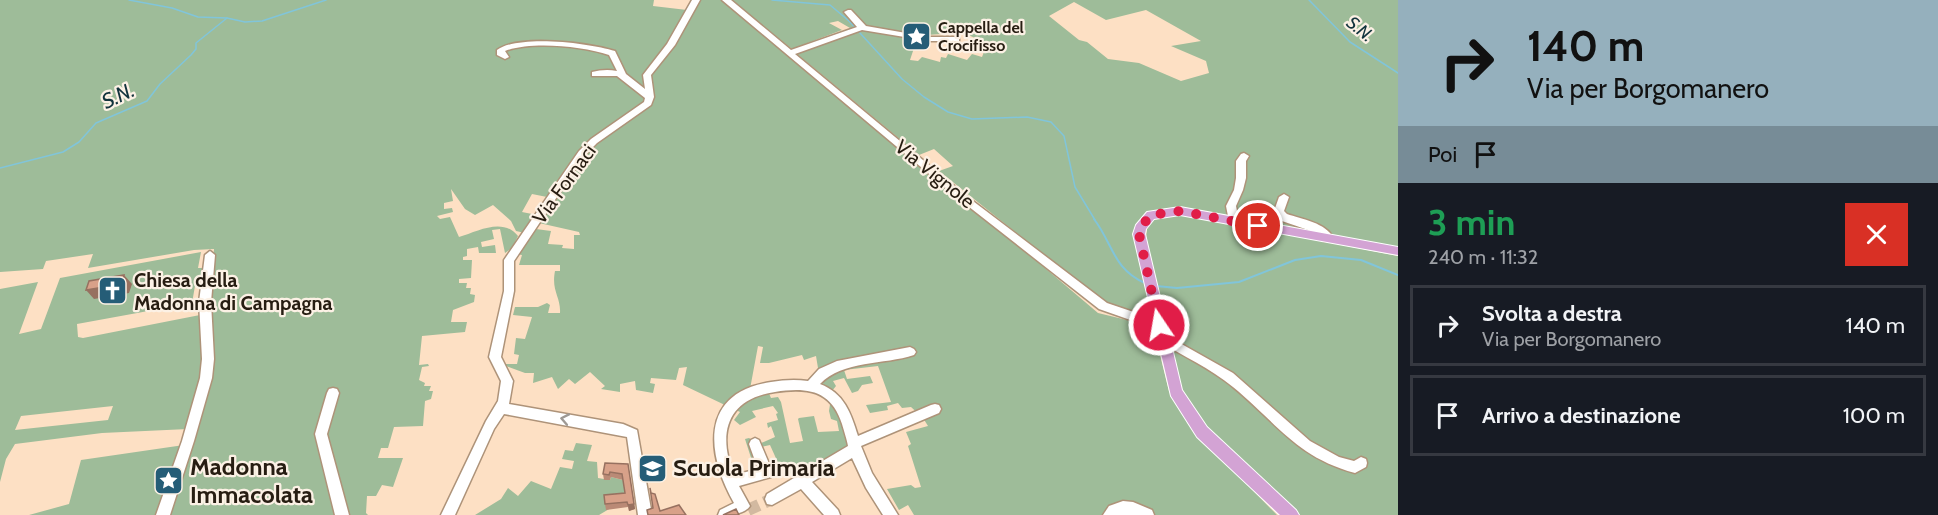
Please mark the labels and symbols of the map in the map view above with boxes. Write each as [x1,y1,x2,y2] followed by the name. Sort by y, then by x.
[1342,12,1378,46] water label: S.N.
[938,18,1024,55] place label: Cappella del Crocifisso
[901,20,933,52] place icon: Cappella del Crocifisso
[98,77,138,114] water label: S.N.
[890,135,980,213] street label: Via Vignole
[527,140,601,228] street label: Via Fornaci
[1232,200,1283,251] pin
[134,268,333,315] place label: Chiesa della Madonna di Campagna
[97,275,129,307] church icon: Chiesa della Madonna di Campagna
[1127,293,1191,357] position arrow
[560,413,570,426] one-way arrow
[190,452,313,509] place label: Madonna Immacolata
[636,452,668,484] school or university icon: Scuola Primaria
[673,453,835,482] place label: Scuola Primaria
[153,465,185,497] place icon: Madonna Immacolata

